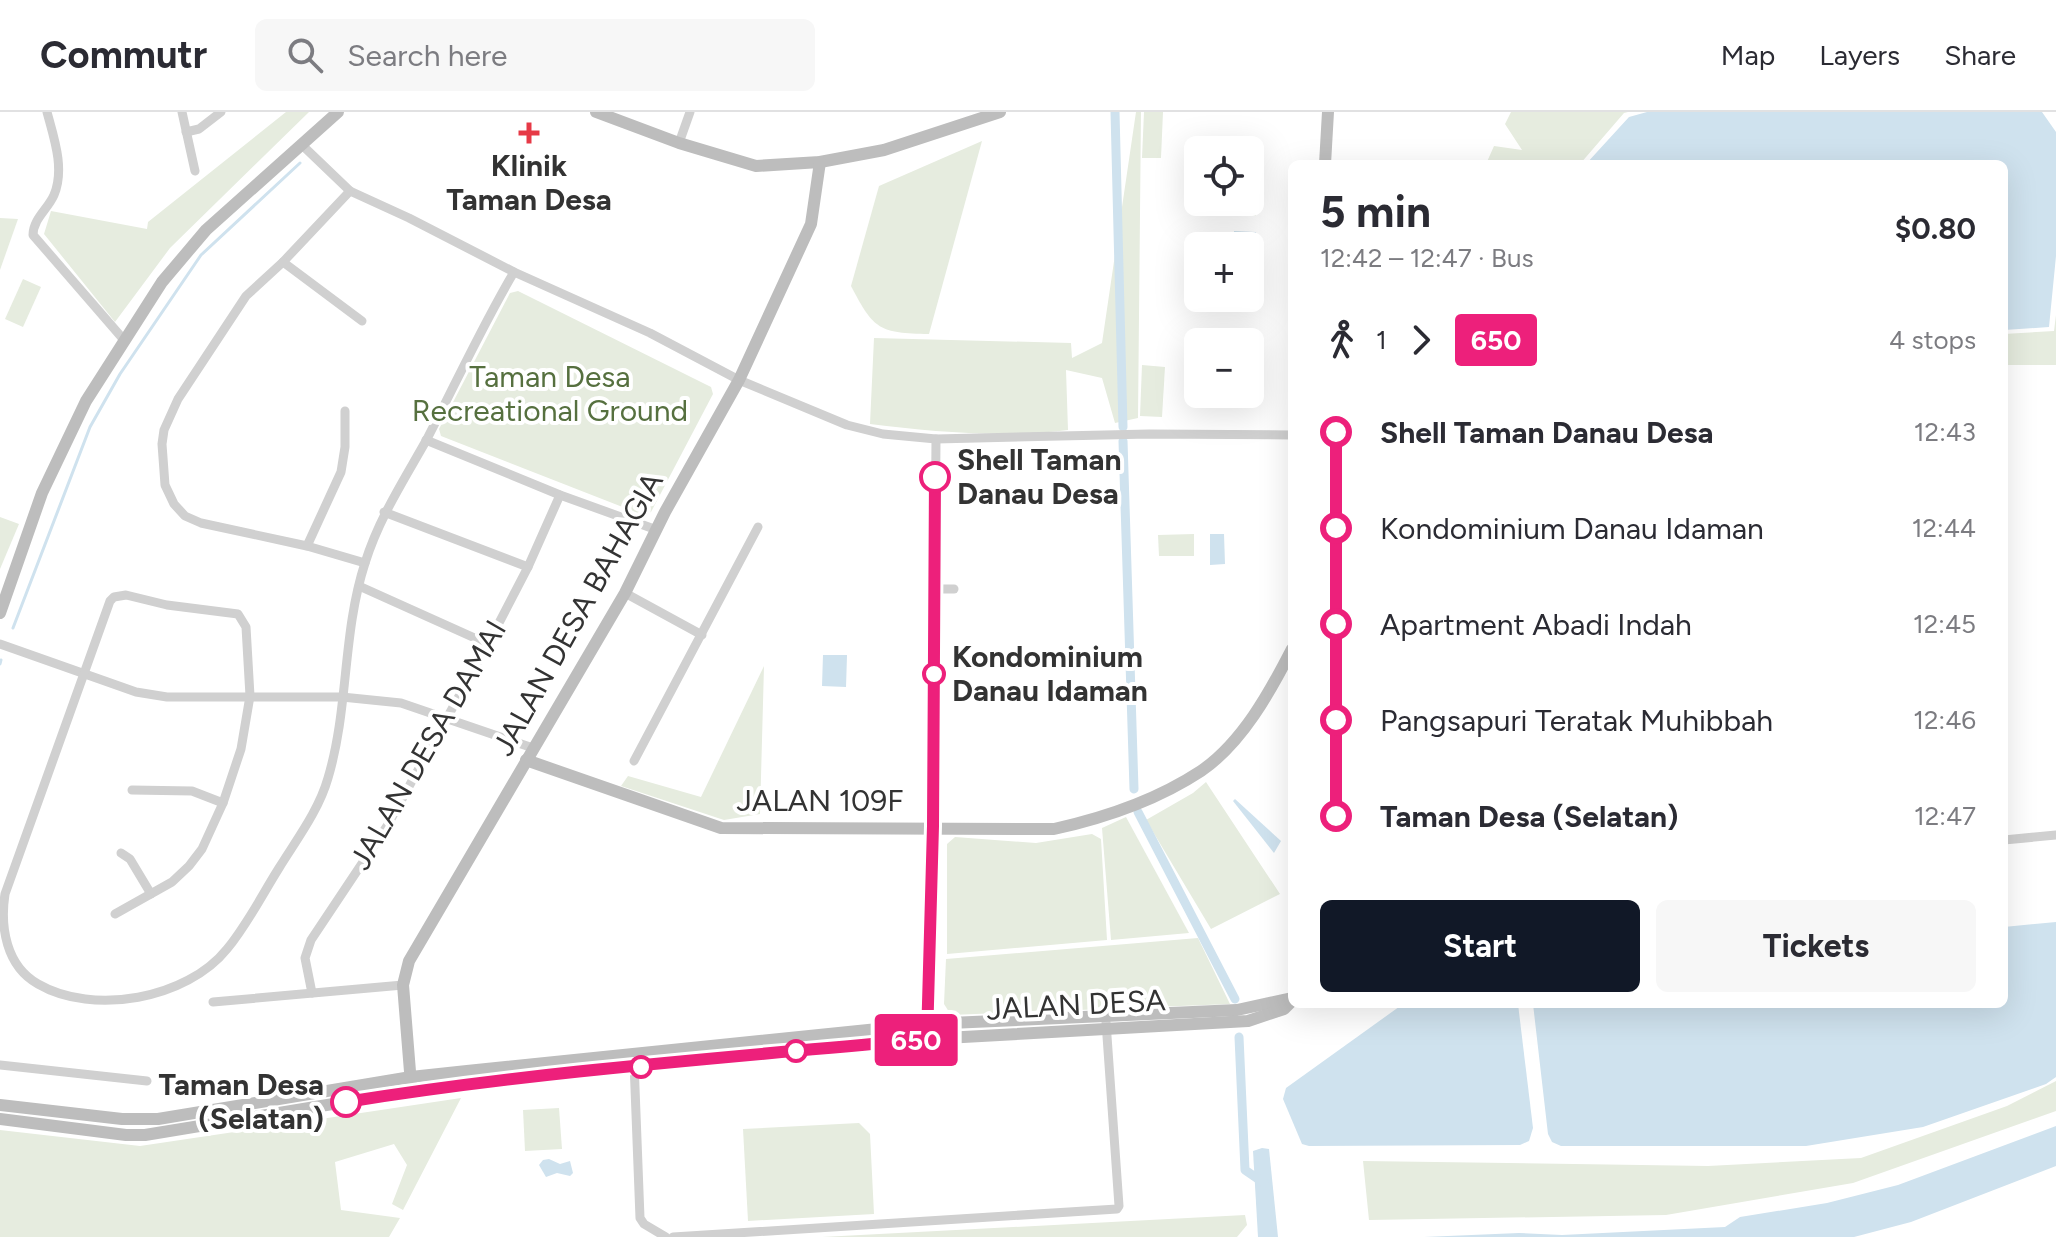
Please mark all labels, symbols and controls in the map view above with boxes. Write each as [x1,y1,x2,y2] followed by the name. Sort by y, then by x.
[255,19,815,91] search box
[40,32,207,78] text: Commutr
[283,33,327,77] icon: search
[347,37,507,74] text: Search here
[1721,38,1775,72] text: Map
[1819,38,1900,72] text: Layers
[1944,38,2016,72] text: Share
[518,122,540,144] marker: Klinik Taman Desa
[1184,136,1264,408] map controls
[1184,136,1264,216] button: locate
[446,147,612,218] place label: Klinik Taman Desa
[1320,185,1431,238] text: 5 min
[1895,210,1976,247] text: $0.80
[1184,232,1264,312] button: +
[1320,242,1534,274] text: 12:42 – 12:47 · Bus
[1320,318,1364,362] icon: walk
[1399,318,1443,362] icon: forward
[1471,323,1521,357] text: 650
[1376,324,1387,356] text: 1
[1889,324,1976,356] text: 4 stops
[1184,328,1264,408] button: −
[412,358,688,429] park label: Taman Desa Recreational Ground
[1380,414,1713,451] text: Shell Taman Danau Desa
[1914,416,1976,448] text: 12:43
[957,441,1122,512] place label: Shell Taman Danau Desa
[920,462,950,492] marker: Shell Taman Danau Desa
[484,465,671,762] street label: JALAN DESA BAHAGIA
[1380,510,1764,547] text: Kondominium Danau Idaman
[1912,512,1976,544] text: 12:44
[1380,606,1692,643] text: Apartment Abadi Indah
[1913,608,1976,640] text: 12:45
[341,614,514,876] street label: JALAN DESA DAMAI
[952,638,1148,709] place label: Kondominium Danau Idaman
[923,663,945,685] marker: Kondominium Danau Idaman
[1380,702,1773,739] text: Pangsapuri Teratak Muhibbah
[1913,704,1976,736] text: 12:46
[736,782,904,819] street label: JALAN 109F
[1380,798,1678,835] text: Taman Desa (Selatan)
[1914,800,1976,832] text: 12:47
[1320,900,1640,992] button: Start
[1656,900,1976,992] button: Tickets
[985,981,1167,1028] street label: JALAN DESA
[870,1014,962,1066] line badge: 650
[891,1023,941,1057] text: 650
[785,1040,807,1062] unlabelled marker
[630,1056,652,1078] unlabelled marker
[159,1066,324,1137] place label: Taman Desa (Selatan)
[331,1087,361,1117] marker: Taman Desa (Selatan)

